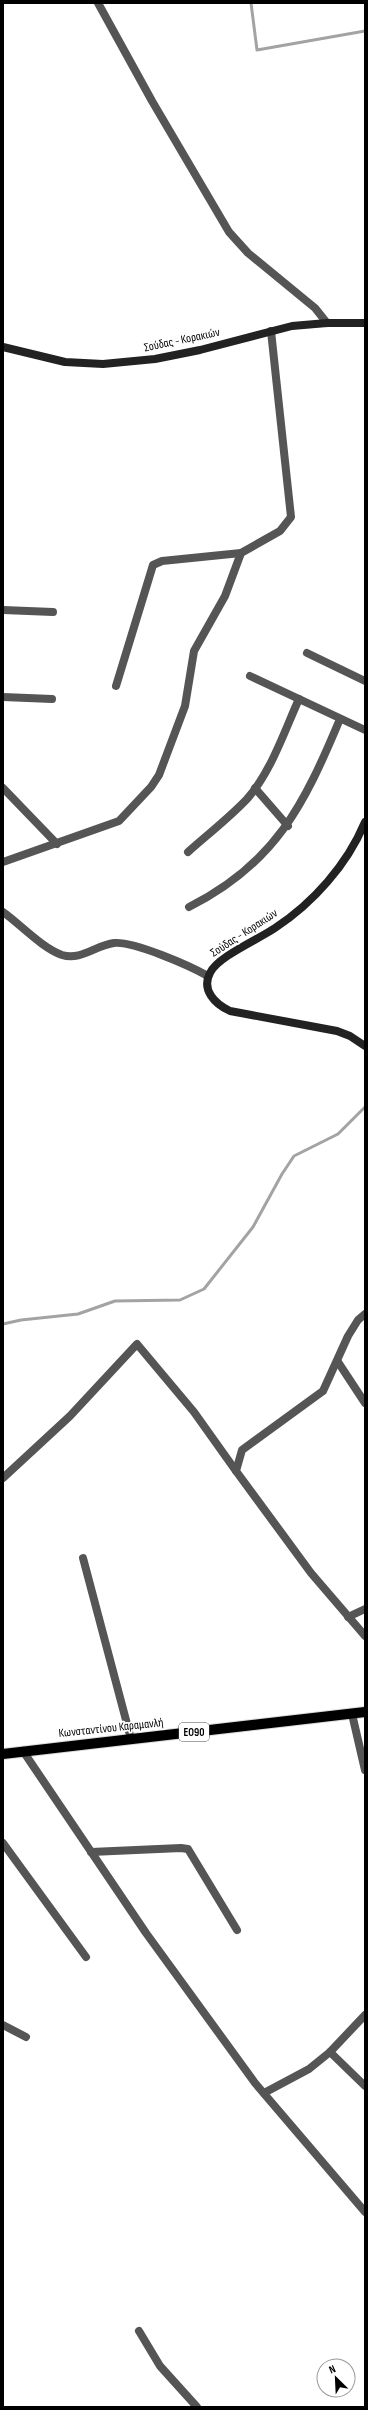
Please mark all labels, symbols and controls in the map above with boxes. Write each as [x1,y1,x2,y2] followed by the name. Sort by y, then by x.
[143,325,222,355] street label: Σούδας - Κορακιών
[208,906,281,960] street label: Σούδας - Κορακιών
[58,1715,164,1741] street label: Κωνσταντίνου Καραμανλή
[179,1723,209,1741] road number: ΕΟ90
[316,2358,356,2398] north arrow
[327,2362,338,2376] text: N

